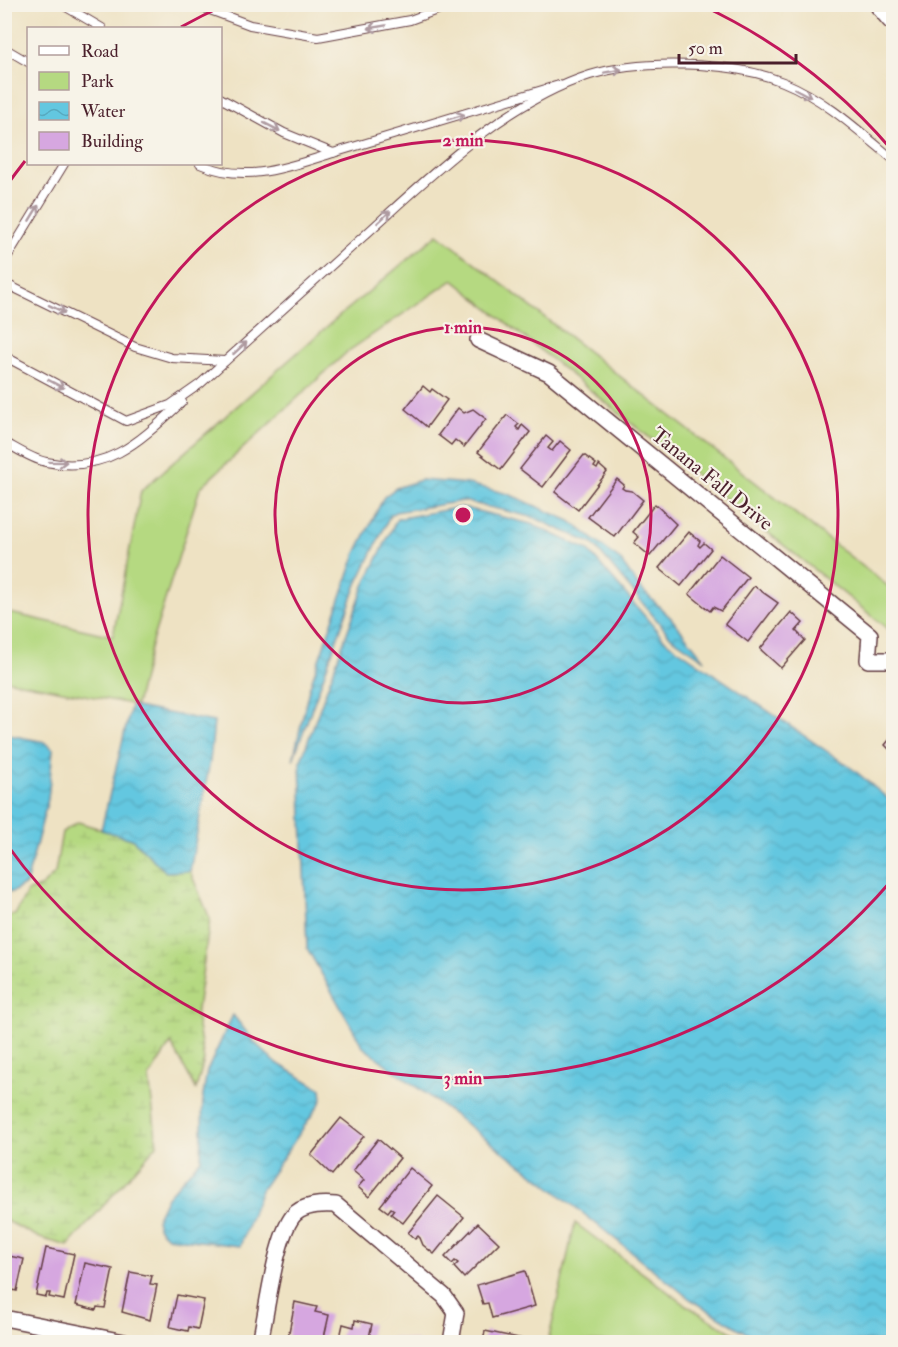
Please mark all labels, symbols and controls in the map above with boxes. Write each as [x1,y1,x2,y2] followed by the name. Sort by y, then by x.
[367,22,387,33] one-way arrow
[27,27,222,165] legend
[679,27,796,65] scale bar
[688,37,723,60] text: 50 m
[81,40,119,63] text: Road
[602,65,622,76] one-way arrow
[81,70,114,93] text: Park
[794,87,811,99] one-way arrow
[80,100,125,123] text: Water
[446,110,465,121] one-way arrow
[262,122,280,133] one-way arrow
[443,129,484,152] text: 2 min
[81,130,144,153] text: Building
[29,205,41,222] one-way arrow
[377,210,392,225] one-way arrow
[47,304,65,316] one-way arrow
[444,316,483,339] text: 1 min
[232,341,247,355] one-way arrow
[47,378,64,390] one-way arrow
[645,421,779,537] street label: Tanana Fall Drive
[48,457,68,468] one-way arrow
[453,505,473,525] centre of rings
[444,1067,483,1090] text: 3 min

